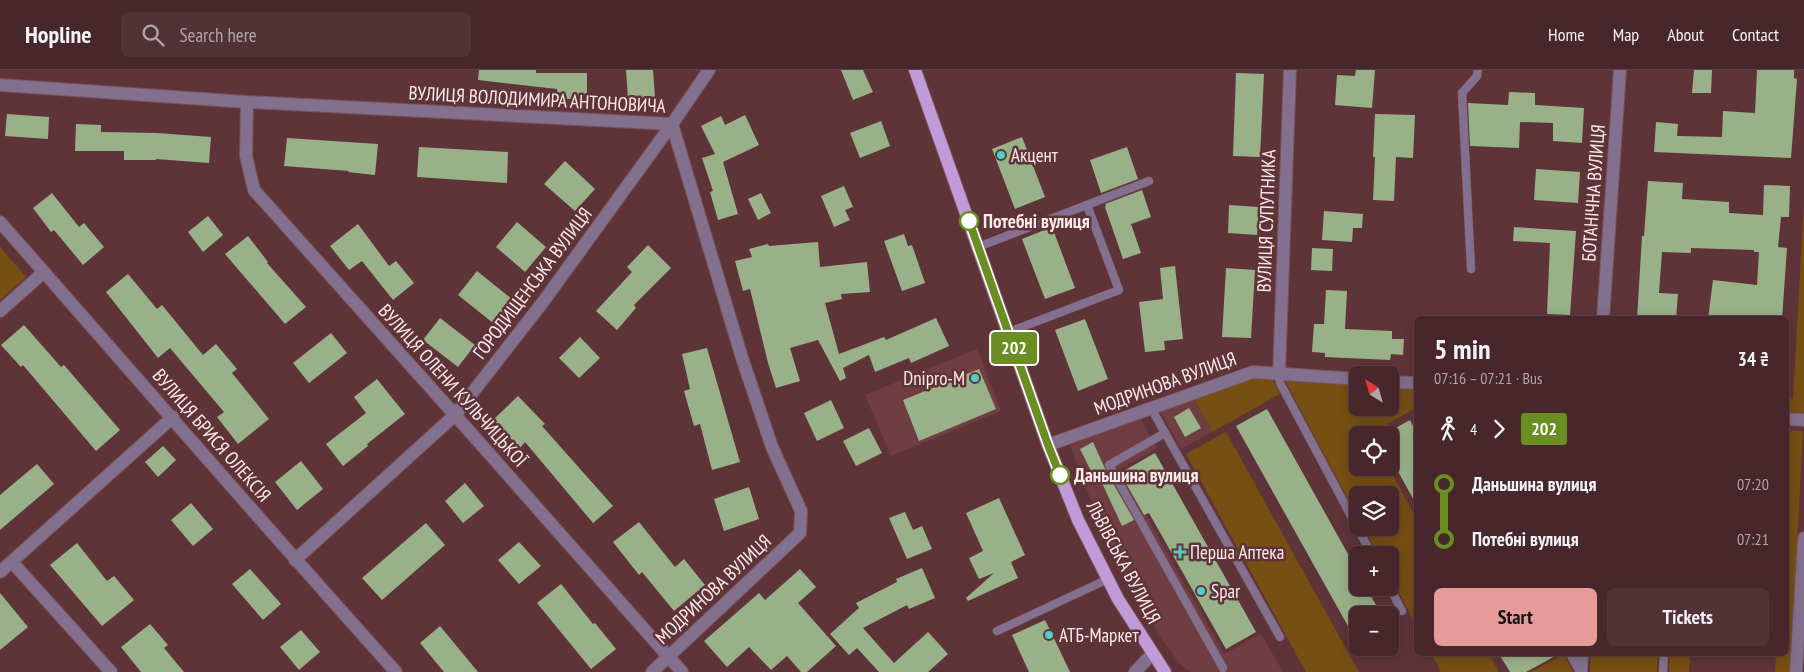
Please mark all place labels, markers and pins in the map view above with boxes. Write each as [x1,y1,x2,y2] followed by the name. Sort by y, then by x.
[1011,143,1059,167] place label: Акцент
[995,149,1007,161] marker: Акцент
[983,209,1090,233] place label: Потебні вулиця
[959,211,979,231] marker: Потебні вулиця
[903,366,965,390] place label: Dnipro-M
[969,372,981,384] marker: Dnipro-M
[1074,463,1198,487] place label: Даньшина вулиця
[1050,465,1070,485] marker: Даньшина вулиця
[1190,540,1284,564] place label: Перша Аптека
[1174,546,1186,558] marker: Перша Аптека
[1211,579,1241,603] place label: Spar
[1195,585,1207,597] marker: Spar
[1059,623,1139,647] place label: АТБ-Маркет
[1043,629,1055,641] marker: АТБ-Маркет

